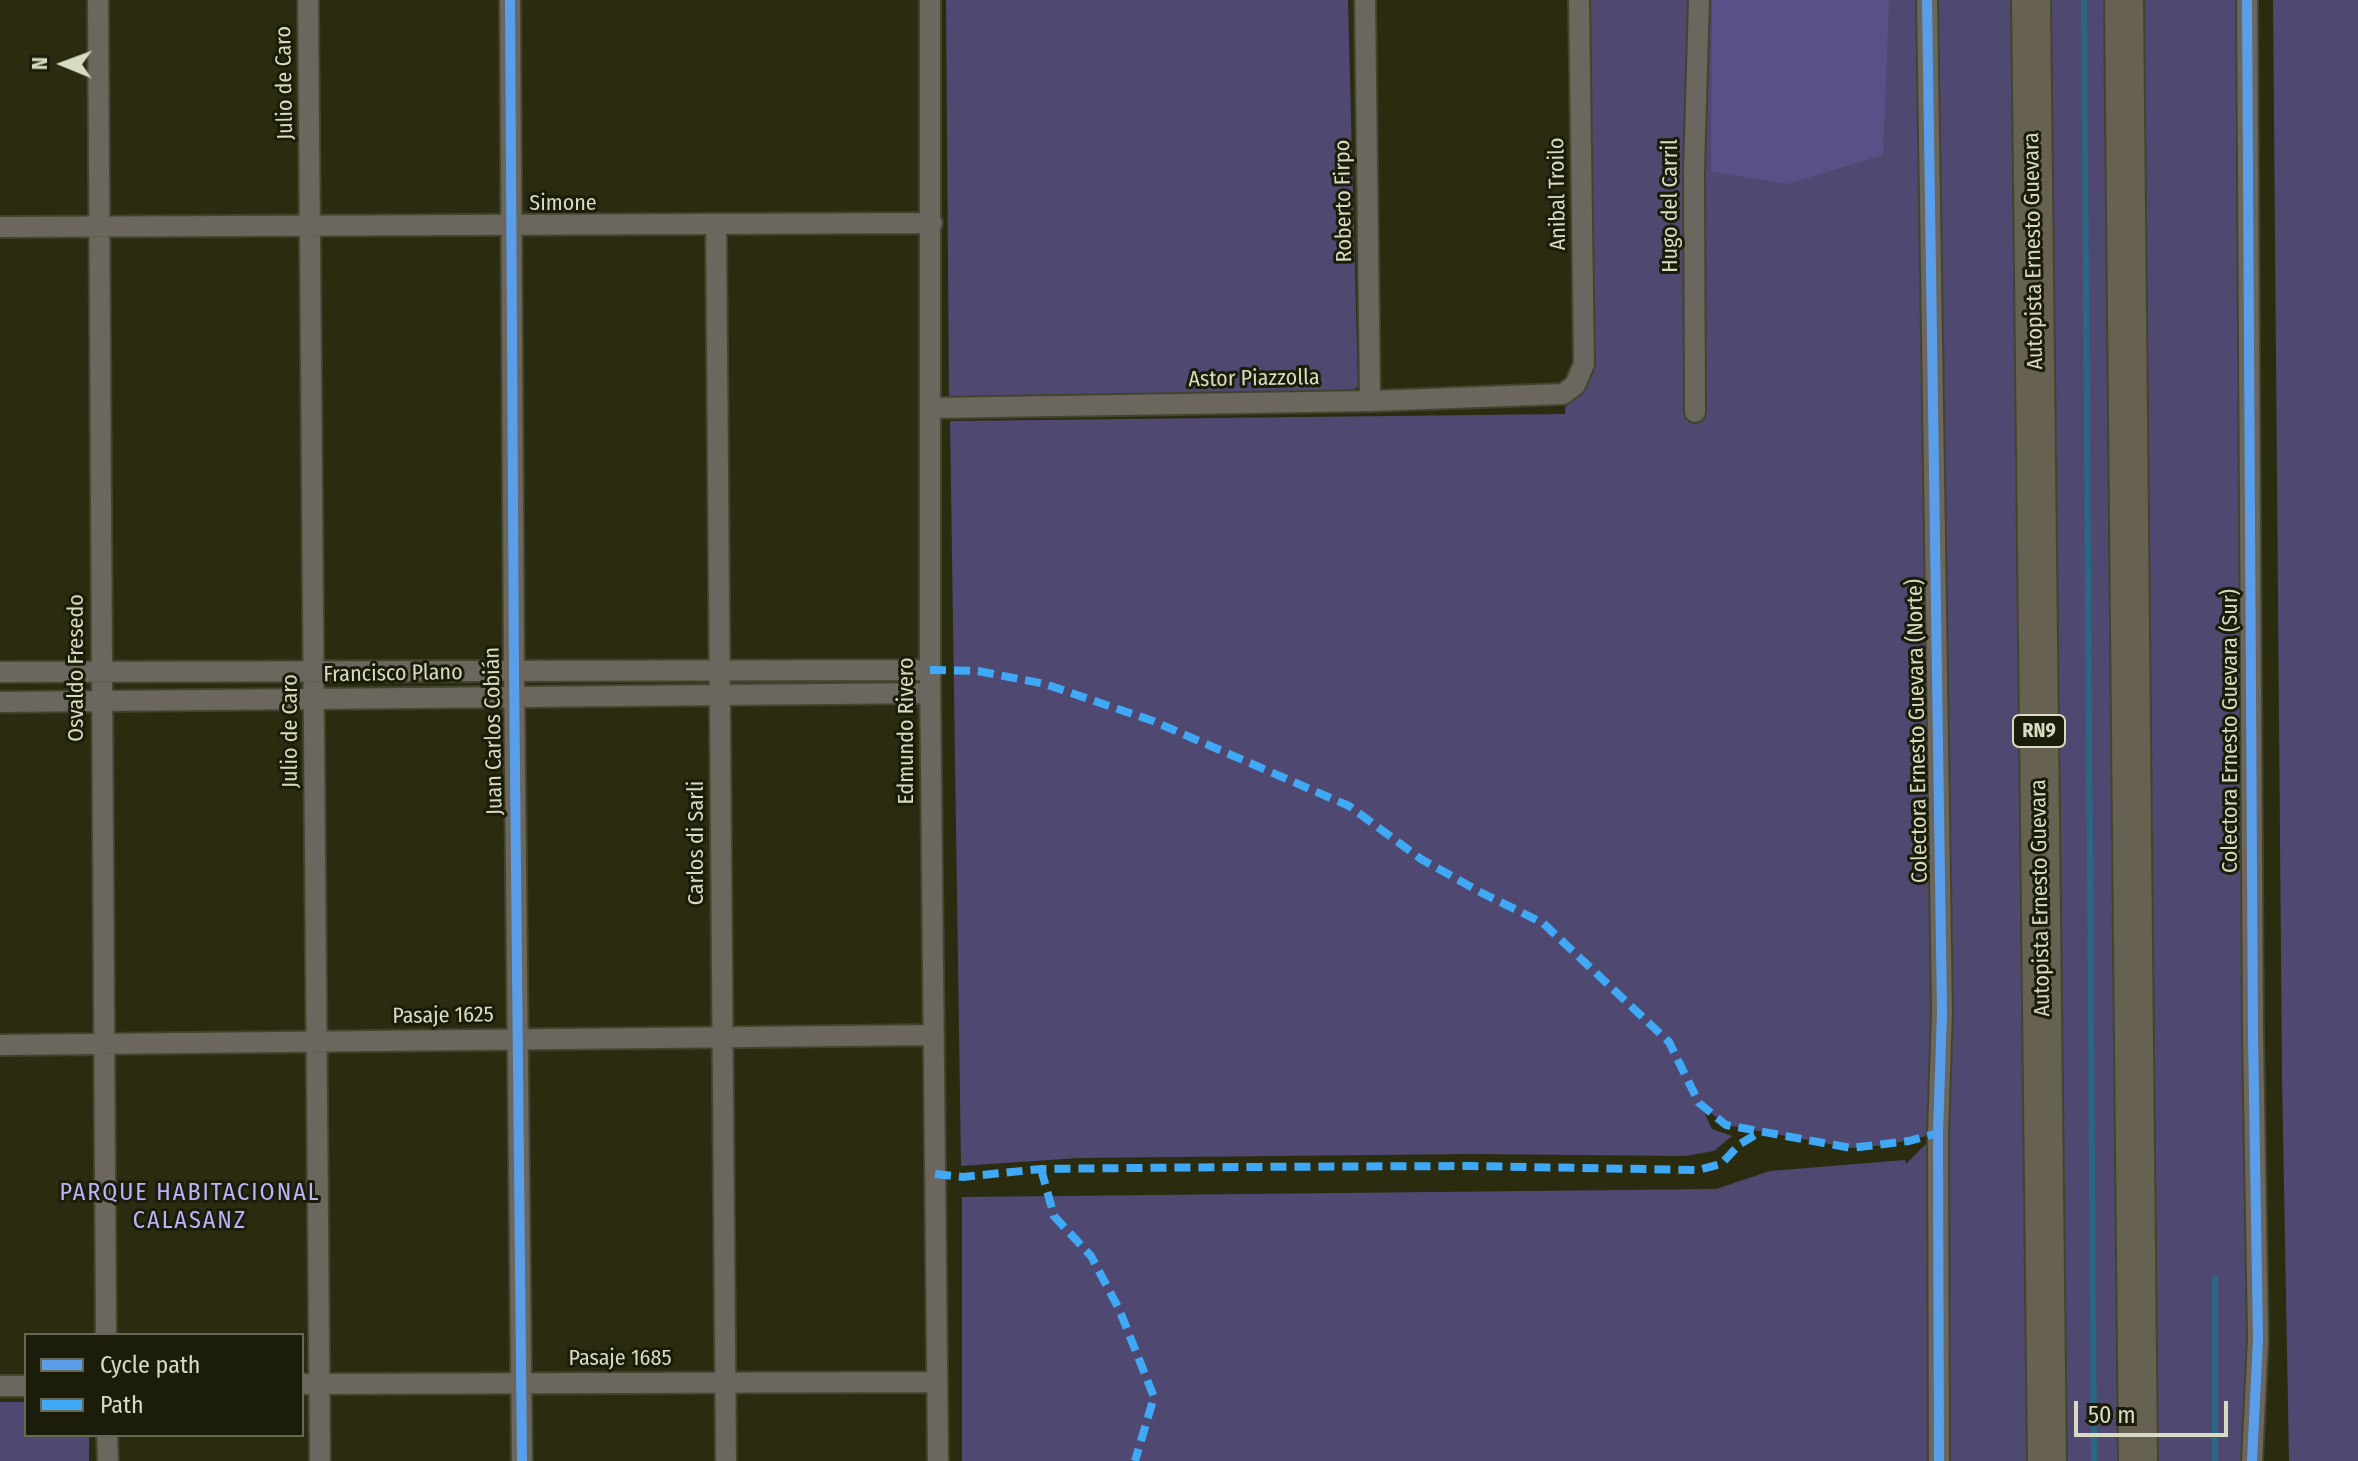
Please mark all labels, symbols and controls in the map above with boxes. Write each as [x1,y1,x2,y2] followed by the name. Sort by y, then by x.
[24,24,104,104] north arrow
[271,26,299,140] street label: Julio de Caro
[26,57,53,70] text: N
[2019,132,2049,370] street label: Autopista Ernesto Guevara
[1544,137,1572,251] street label: Anibal Troilo
[1658,139,1684,273] street label: Hugo del Carril
[1330,140,1358,262] street label: Roberto Firpo
[529,191,597,217] street label: Simone
[1188,365,1320,393] street label: Astor Piazzolla
[1902,579,1934,883] street label: Colectora Ernesto Guevara (Norte)
[2218,589,2244,873] street label: Colectora Ernesto Guevara (Sur)
[64,594,90,742] street label: Osvaldo Fresedo
[479,647,509,815] street label: Juan Carlos Cobián
[894,658,920,804] street label: Edmundo Rivero
[323,660,463,688] street label: Francisco Plano
[278,674,304,788] street label: Julio de Caro
[2013,715,2065,747] road number: RN9
[2026,779,2056,1017] street label: Autopista Ernesto Guevara
[684,781,710,905] street label: Carlos di Sarli
[392,1002,494,1030] street label: Pasaje 1625
[60,1179,320,1235] district label: PARQUE HABITACIONAL CALASANZ
[24,1333,304,1437] legend
[569,1346,671,1372] street label: Pasaje 1685
[100,1351,200,1379] text: Cycle path
[2078,1385,2232,1435] scale bar
[100,1391,144,1419] text: Path
[2088,1401,2136,1429] text: 50 m

